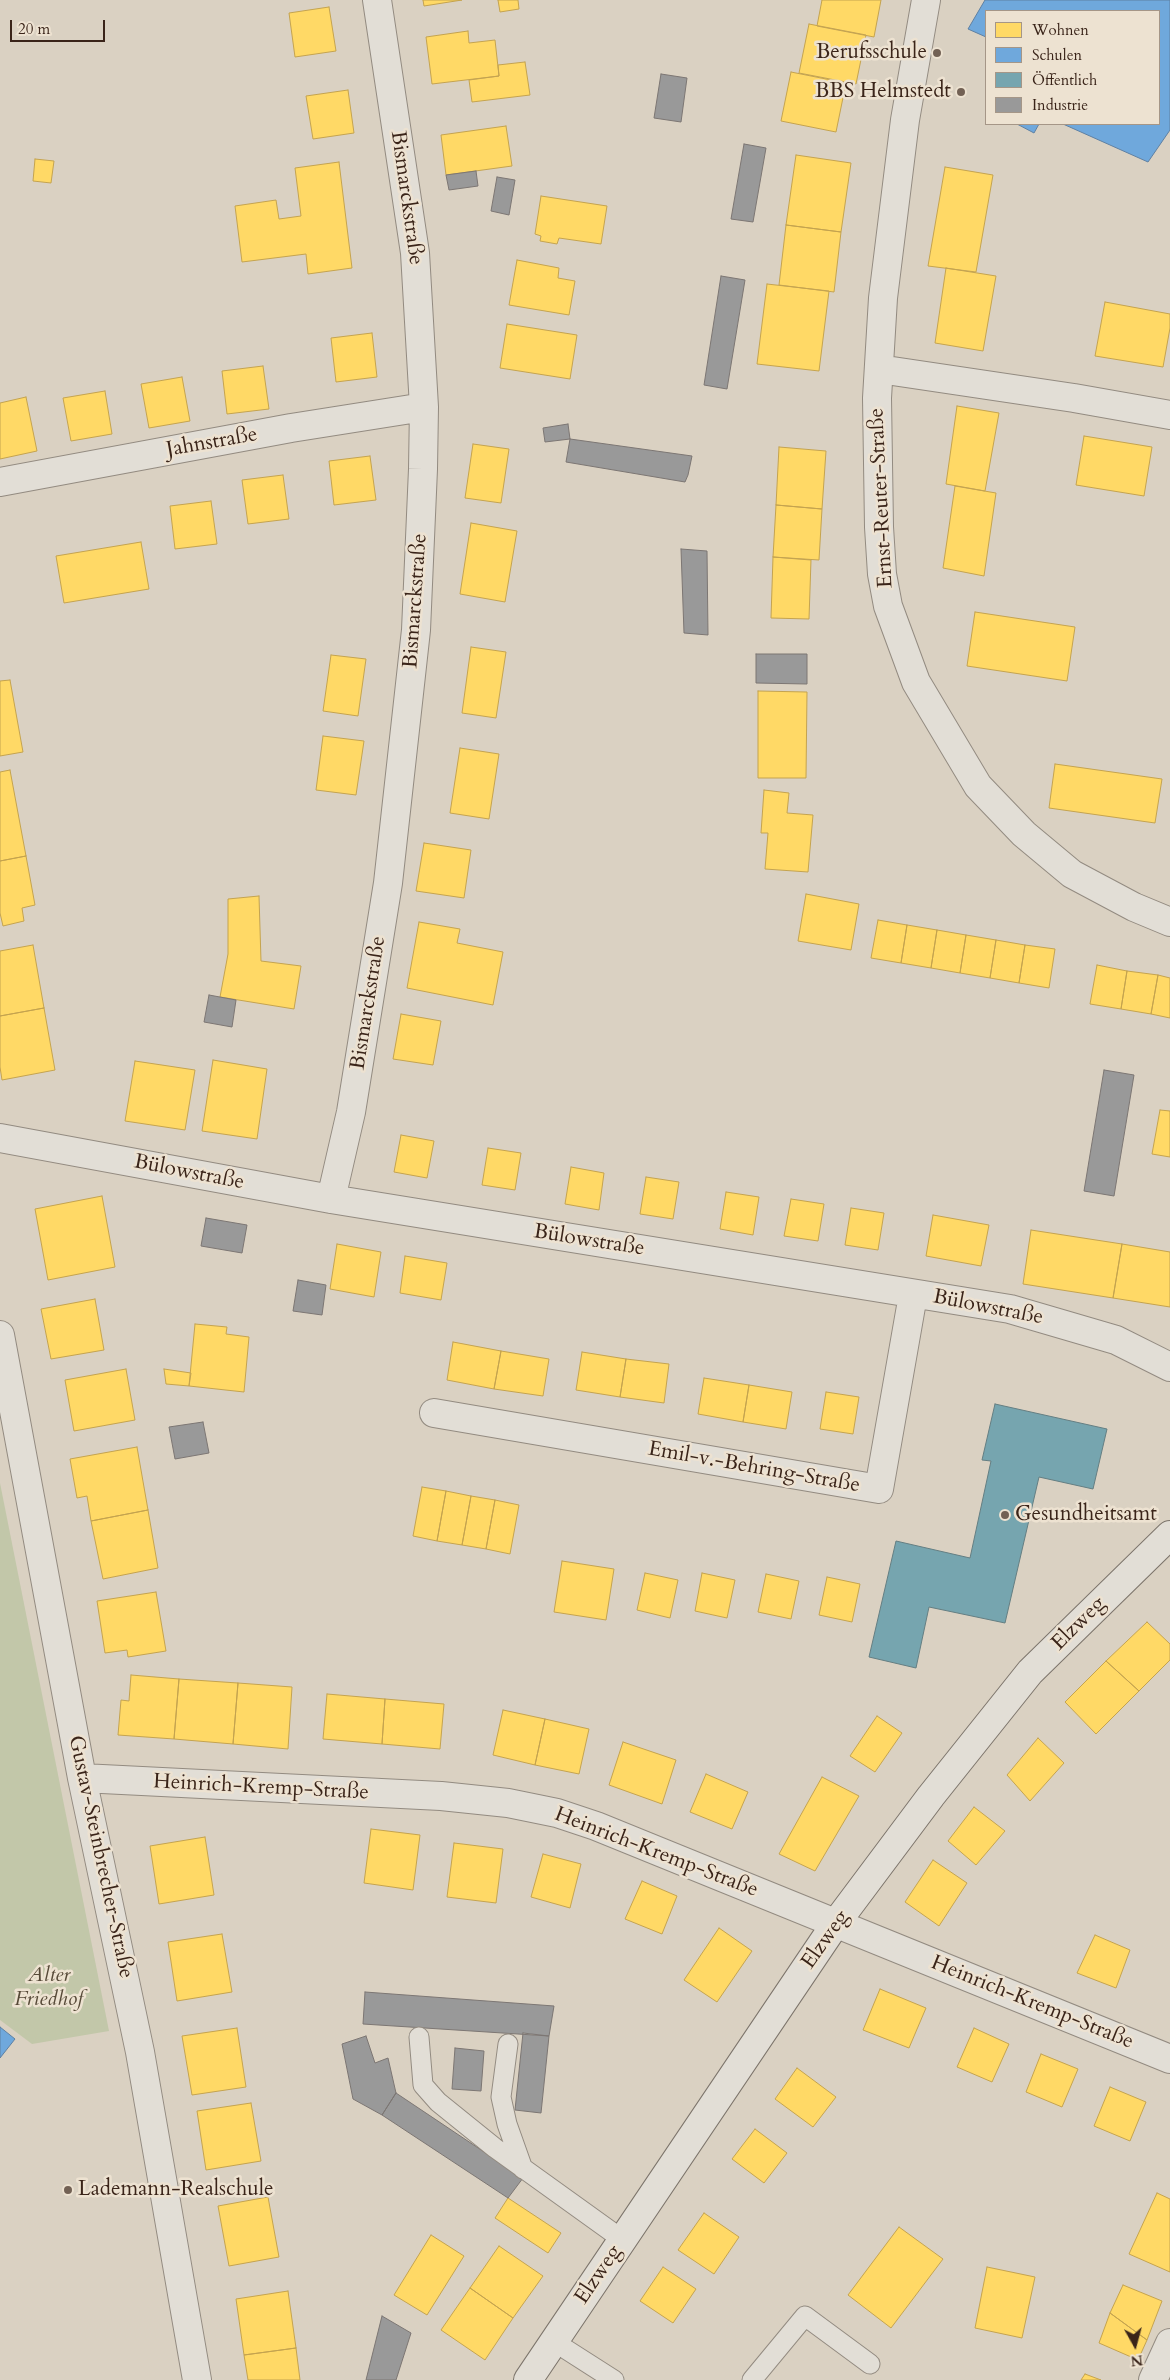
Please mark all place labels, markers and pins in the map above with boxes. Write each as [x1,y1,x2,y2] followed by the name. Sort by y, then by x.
[816,40,927,66] place label: Berufsschule
[931,47,943,59] marker: Berufsschule
[815,79,951,105] place label: BBS Helmstedt
[955,86,967,98] marker: BBS Helmstedt
[1015,1502,1157,1528] place label: Gesundheitsamt
[999,1509,1011,1521] marker: Gesundheitsamt
[78,2177,274,2203] place label: Lademann-Realschule
[62,2184,74,2196] marker: Lademann-Realschule

